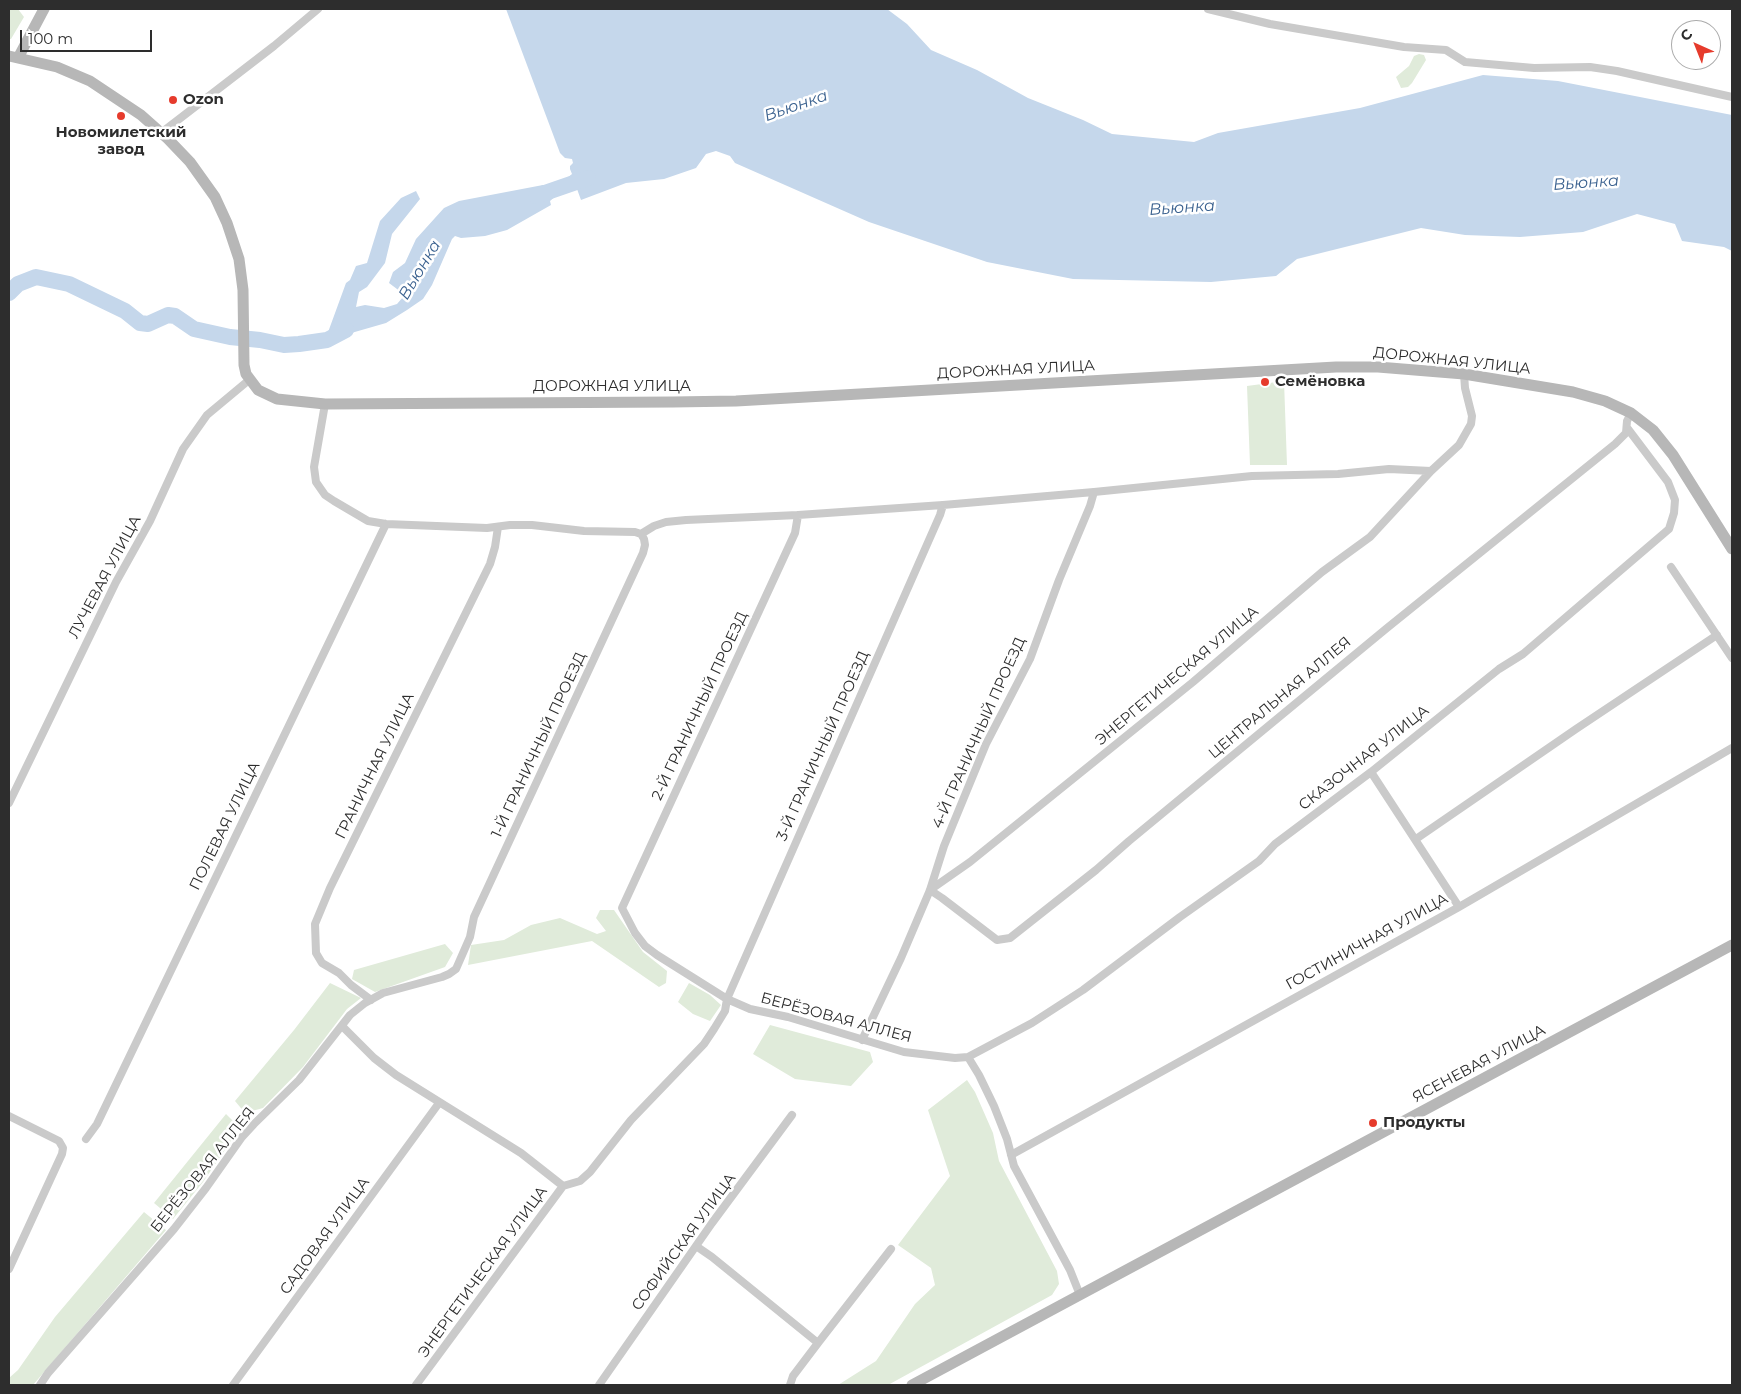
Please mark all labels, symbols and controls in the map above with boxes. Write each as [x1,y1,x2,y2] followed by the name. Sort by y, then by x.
[22,20,155,52] scale bar
[1671,20,1721,70] north arrow
[1676,25,1696,45] text: С
[28,29,73,48] text: 100 m
[762,86,830,126] water label: Вьюнка
[183,91,224,109] place label: Ozon
[167,94,179,106] marker: Ozon
[115,110,127,122] marker: Новомилетский завод
[56,124,186,159] place label: Новомилетский завод
[1552,171,1620,195] water label: Вьюнка
[1148,196,1216,220] water label: Вьюнка
[395,237,445,303] water label: Вьюнка
[1372,344,1532,378] street label: ДОРОЖНАЯ УЛИЦА
[937,357,1095,383] street label: ДОРОЖНАЯ УЛИЦА
[1275,373,1365,391] place label: Семёновка
[1259,376,1271,388] marker: Семёновка
[533,378,691,396] street label: ДОРОЖНАЯ УЛИЦА
[65,512,145,642] street label: ЛУЧЕВАЯ УЛИЦА
[1092,602,1262,750] street label: ЭНЕРГЕТИЧЕСКАЯ УЛИЦА
[648,609,752,803] street label: 2-Й ГРАНИЧНЫЙ ПРОЕЗД
[1205,633,1355,763] street label: ЦЕНТРАЛЬНАЯ АЛЛЕЯ
[929,635,1029,831] street label: 4-Й ГРАНИЧНЫЙ ПРОЕЗД
[773,648,873,844] street label: 3-Й ГРАНИЧНЫЙ ПРОЕЗД
[488,649,590,841] street label: 1-Й ГРАНИЧНЫЙ ПРОЕЗД
[332,690,418,842] street label: ГРАНИЧНАЯ УЛИЦА
[1295,702,1433,814] street label: СКАЗОЧНАЯ УЛИЦА
[186,759,264,893] street label: ПОЛЕВАЯ УЛИЦА
[1283,890,1451,994] street label: ГОСТИНИЧНАЯ УЛИЦА
[758,989,914,1047] street label: БЕРЁЗОВАЯ АЛЛЕЯ
[1409,1021,1549,1107] street label: ЯСЕНЕВАЯ УЛИЦА
[147,1104,259,1236] street label: БЕРЁЗОВАЯ АЛЛЕЯ
[1383,1114,1465,1132] place label: Продукты
[1367,1117,1379,1129] marker: Продукты
[628,1170,740,1314] street label: СОФИЙСКАЯ УЛИЦА
[276,1174,374,1298] street label: САДОВАЯ УЛИЦА
[415,1183,551,1361] street label: ЭНЕРГЕТИЧЕСКАЯ УЛИЦА

